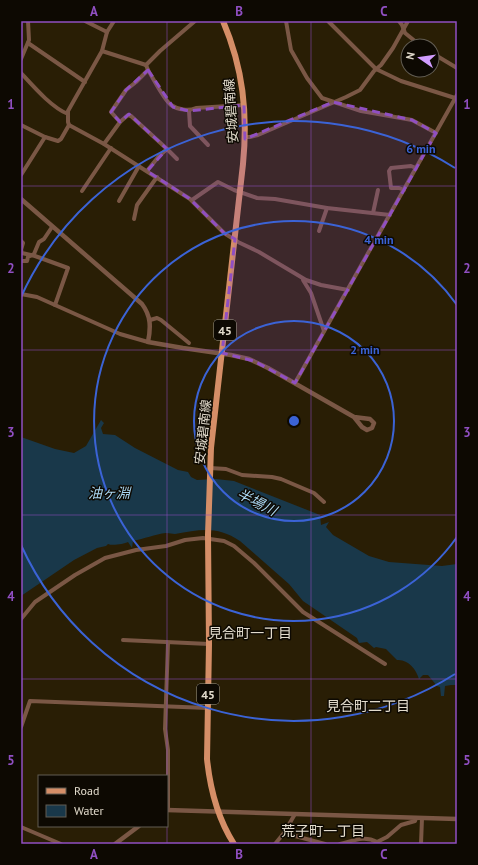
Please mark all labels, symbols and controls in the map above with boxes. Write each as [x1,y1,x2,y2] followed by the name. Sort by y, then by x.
[90,3,98,20] text: A
[235,3,243,20] text: B
[380,3,388,20] text: C
[400,38,440,78] north arrow
[403,51,418,61] text: N
[220,78,242,144] street label: 安城碧南線
[7,96,15,113] text: 1
[463,96,471,113] text: 1
[406,141,436,156] text: 6 min
[364,232,394,247] text: 4 min
[7,260,15,277] text: 2
[463,260,471,277] text: 2
[214,320,236,340] road number: 45
[350,342,380,357] text: 2 min
[191,399,215,465] street label: 安城碧南線
[287,414,301,428] centre of rings
[7,424,15,441] text: 3
[463,424,471,441] text: 3
[88,484,132,502] water label: 油ヶ淵
[234,484,282,520] water label: 半場川
[7,588,15,605] text: 4
[463,588,471,605] text: 4
[208,624,292,642] district label: 見合町一丁目
[197,684,219,704] road number: 45
[326,697,410,715] district label: 見合町二丁目
[7,752,15,769] text: 5
[463,752,471,769] text: 5
[38,775,168,827] legend
[74,783,99,798] text: Road
[74,803,104,818] text: Water
[281,822,365,840] district label: 荒子町一丁目
[90,846,98,863] text: A
[235,846,243,863] text: B
[380,846,388,863] text: C

